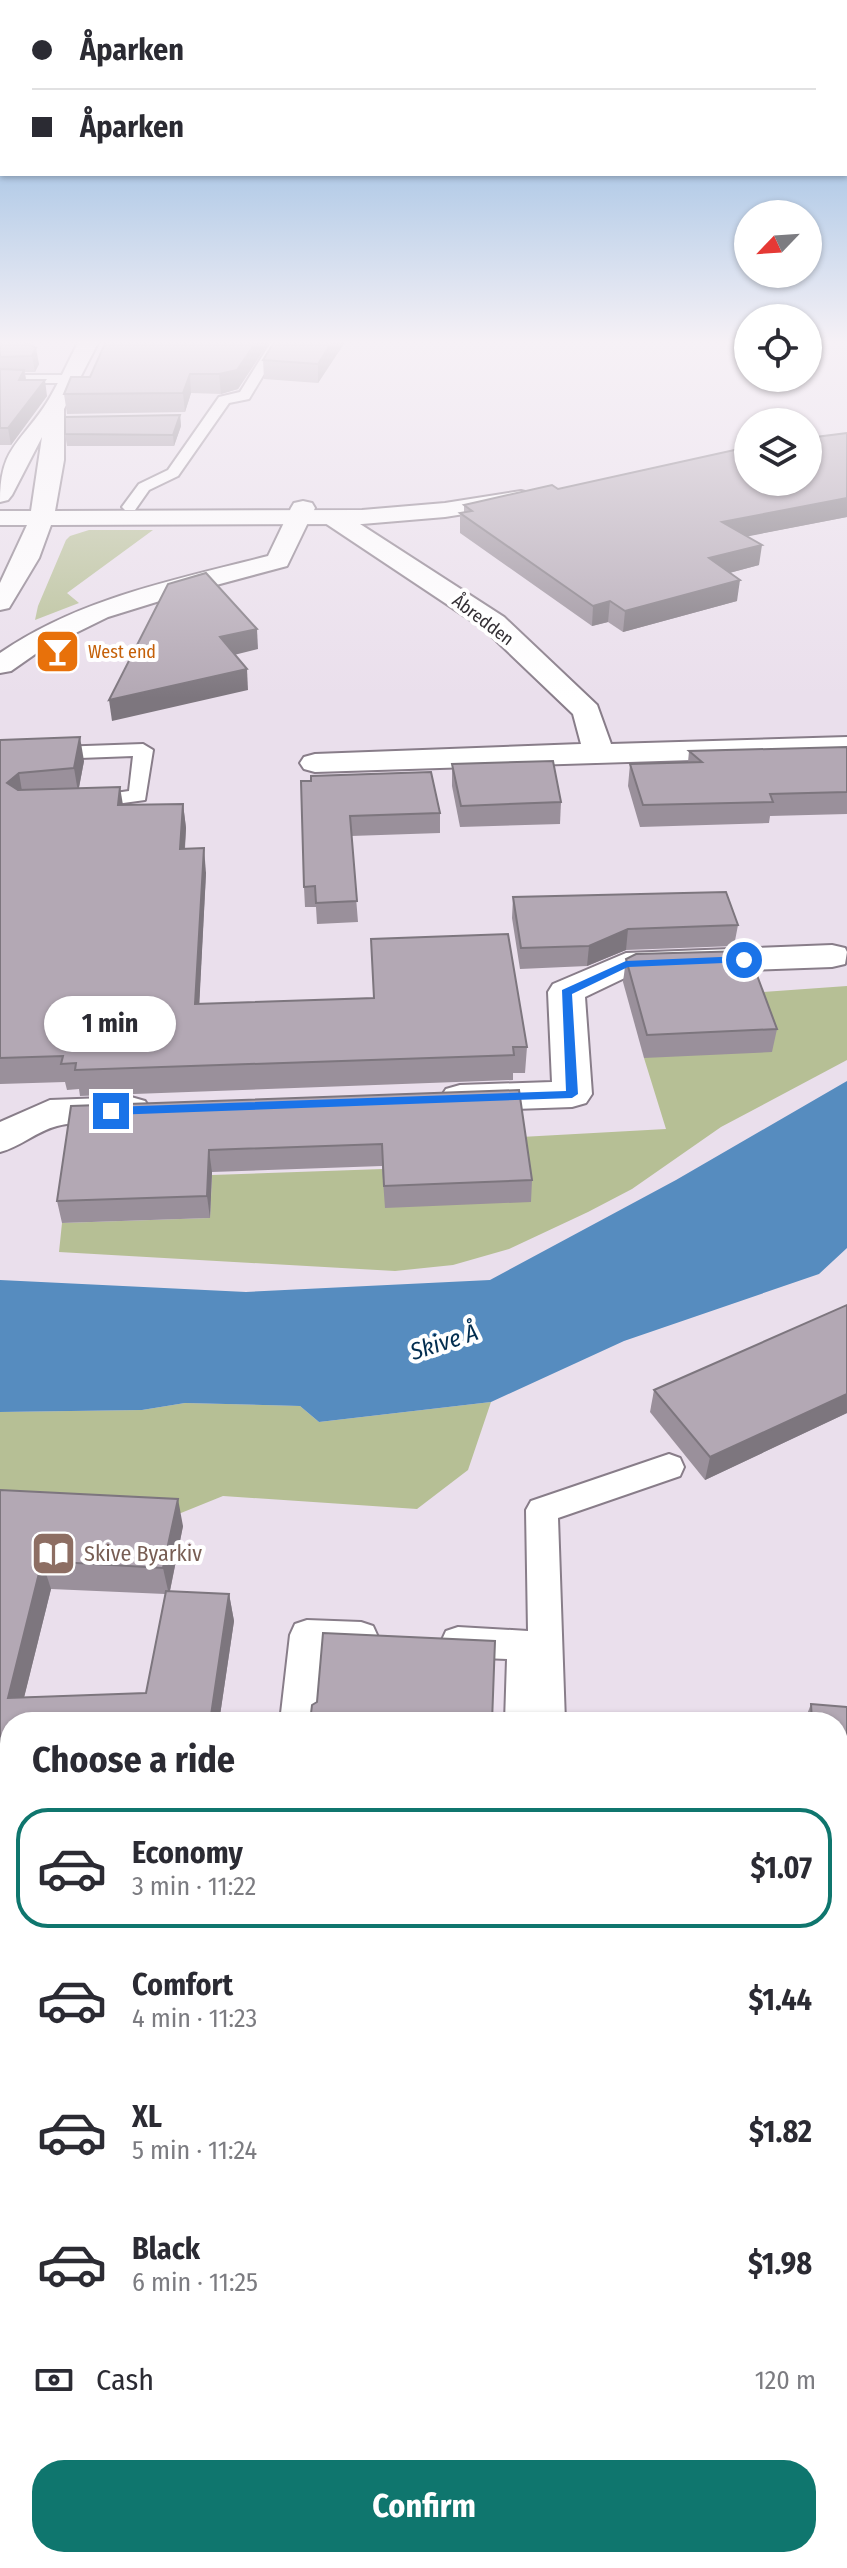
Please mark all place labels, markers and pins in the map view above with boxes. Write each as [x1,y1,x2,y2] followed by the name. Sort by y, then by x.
[33,628,81,676] bar icon: West end
[88,641,156,663] place label: West end
[29,1529,77,1577] library icon: Skive Byarkiv
[84,1540,202,1567] place label: Skive Byarkiv

